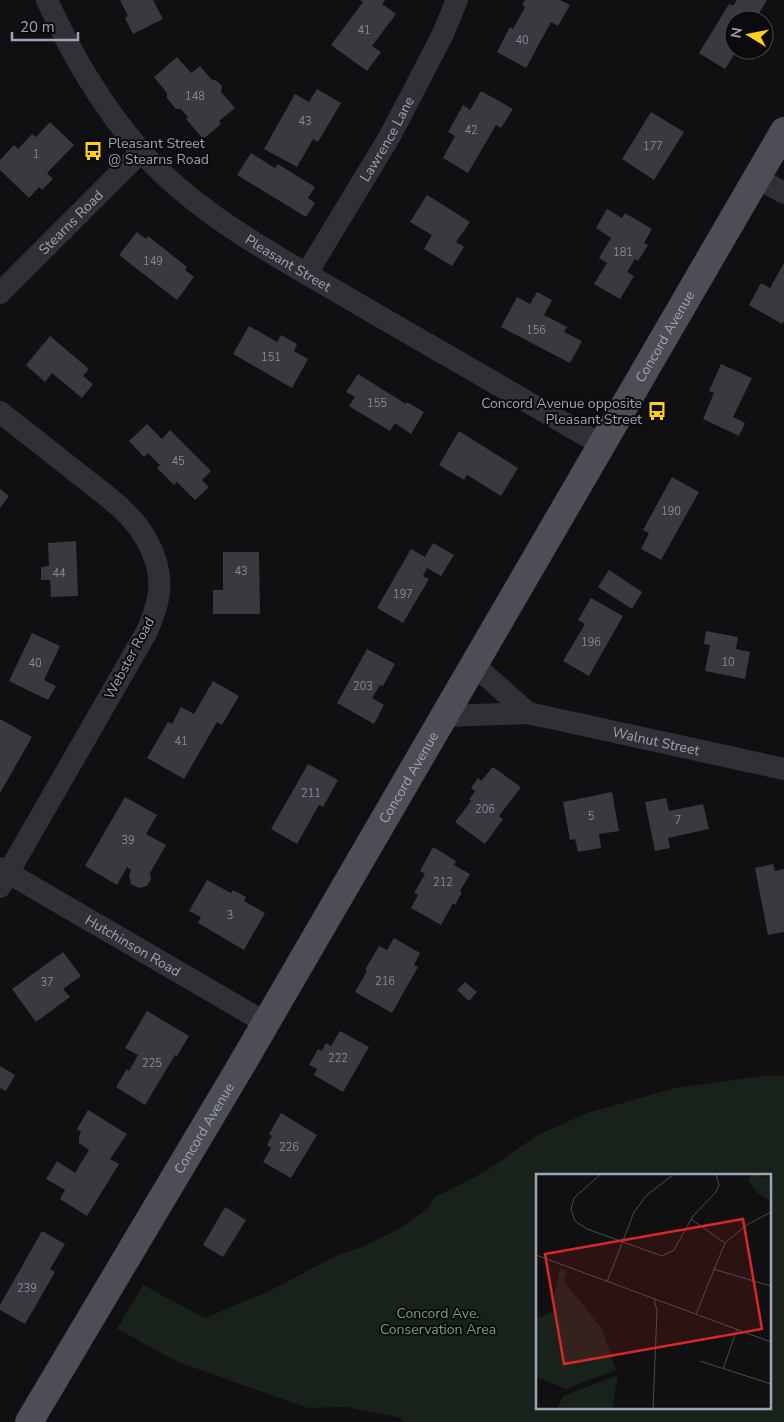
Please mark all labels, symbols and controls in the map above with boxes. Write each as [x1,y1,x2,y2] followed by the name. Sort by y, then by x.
[12,10,79,42] scale bar
[724,10,774,60] north arrow
[20,17,55,37] text: 20 m
[357,23,371,38] house number: 41
[726,26,747,40] text: N
[515,33,529,48] house number: 40
[185,89,205,104] house number: 148
[356,93,419,185] street label: Lawrence Lane
[298,114,312,129] house number: 43
[464,123,478,138] house number: 42
[108,134,209,169] place label: Pleasant Street @ Stearns Road
[643,139,663,154] house number: 177
[82,140,104,162] bus stop icon: Pleasant Street @ Stearns Road
[33,147,39,162] house number: 1
[35,186,108,259] street label: Stearns Road
[241,230,334,296] street label: Pleasant Street
[613,245,633,260] house number: 181
[143,254,163,269] house number: 149
[631,287,699,386] street label: Concord Avenue
[526,323,546,338] house number: 156
[261,350,281,365] house number: 151
[481,394,642,429] place label: Concord Avenue opposite Pleasant Street
[367,396,387,411] house number: 155
[646,400,668,422] bus stop icon: Concord Avenue opposite Pleasant Street
[171,454,185,469] house number: 45
[661,504,681,519] house number: 190
[234,564,248,579] house number: 43
[52,566,66,581] house number: 44
[393,587,413,602] house number: 197
[100,614,159,703] street label: Webster Road
[581,635,601,650] house number: 196
[721,655,735,670] house number: 10
[28,656,42,671] house number: 40
[353,679,373,694] house number: 203
[610,723,701,760] street label: Walnut Street
[375,728,443,827] street label: Concord Avenue
[174,734,188,749] house number: 41
[301,786,321,801] house number: 211
[475,802,495,817] house number: 206
[588,809,595,824] house number: 5
[675,813,681,828] house number: 7
[121,833,135,848] house number: 39
[433,875,453,890] house number: 212
[227,908,233,923] house number: 3
[81,911,184,981] street label: Hutchinson Road
[375,974,395,989] house number: 216
[40,975,54,990] house number: 37
[328,1051,348,1066] house number: 222
[142,1056,162,1071] house number: 225
[170,1079,239,1178] street label: Concord Avenue
[279,1140,299,1155] house number: 226
[536,1174,772,1410] inset map
[17,1281,37,1296] house number: 239
[380,1304,496,1339] park label: Concord Ave. Conservation Area

